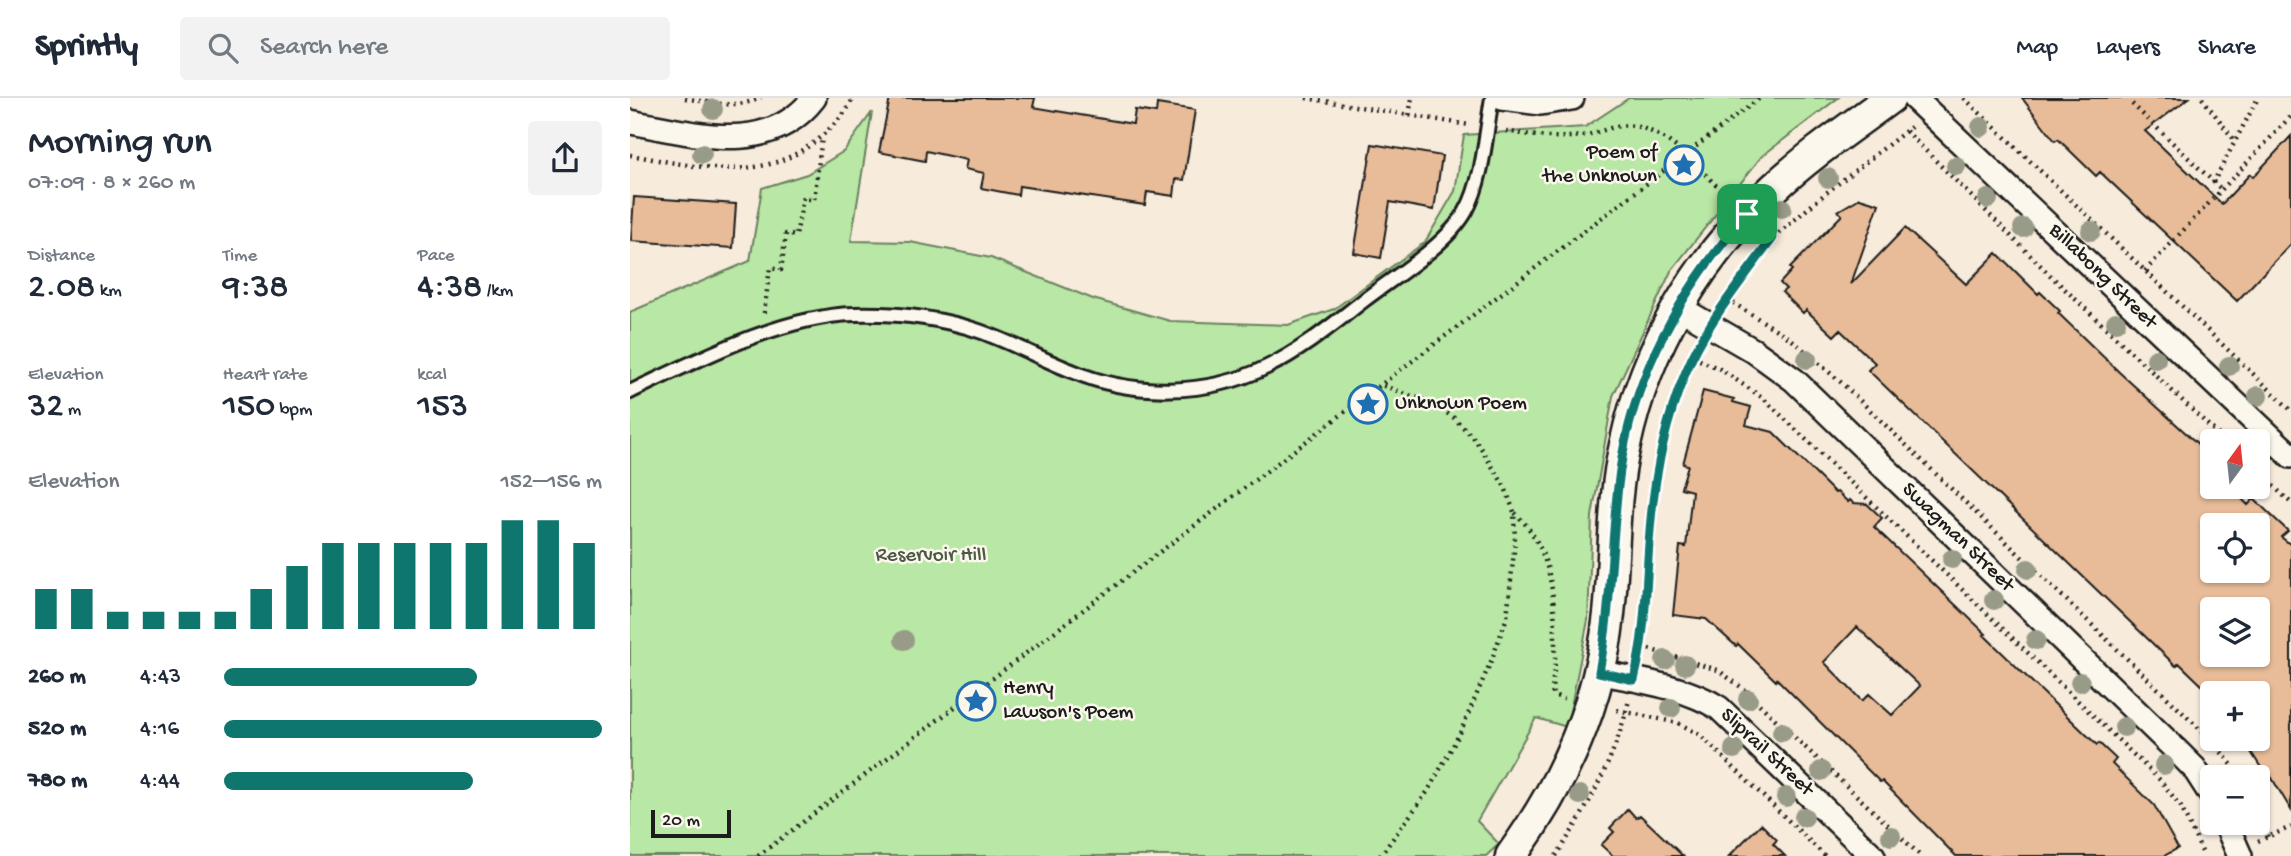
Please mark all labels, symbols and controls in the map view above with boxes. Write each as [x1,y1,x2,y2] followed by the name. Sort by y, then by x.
[180,17,670,80] search box
[35,29,138,67] text: Sprintly
[204,29,242,67] icon: search
[260,33,388,64] text: Search here
[2016,34,2058,63] text: Map
[2096,34,2160,63] text: Layers
[2198,34,2256,63] text: Share
[528,121,602,195] button: share
[28,122,212,166] text: Morning run
[1541,141,1659,190] place label: Poem of the Unknown
[1663,144,1705,186] place icon: Poem of the Unknown
[28,170,195,197] text: 07:09 · 8 × 260 m
[1717,184,1777,244] pin
[1728,195,1766,233] icon: arrive
[2042,218,2163,337] street label: Billabong Street
[28,245,95,268] text: Distance
[223,245,257,268] text: Time
[417,245,455,268] text: Pace
[28,268,95,309] text: 2.08
[223,268,289,309] text: 9:38
[417,268,482,309] text: 4:38
[95,280,122,303] text: km
[482,280,513,303] text: /km
[28,364,104,387] text: Elevation
[223,364,308,387] text: Heart rate
[417,364,447,387] text: kcal
[1347,383,1389,425] place icon: Unknown Poem
[28,387,63,428] text: 32
[223,387,275,428] text: 150
[417,387,468,428] text: 153
[1395,392,1527,417] place label: Unknown Poem
[63,399,81,422] text: m
[275,399,312,422] text: bpm
[2200,429,2270,499] north arrow
[2200,429,2270,835] map controls
[28,469,119,496] text: Elevation
[500,469,602,496] text: 152–156 m
[1895,478,2020,600] street label: Swagman Street
[2200,513,2270,583] button: locate
[876,544,986,569] park label: Reservoir Hill
[2200,597,2270,667] button: layers
[28,664,86,691] text: 260 m
[140,664,181,691] text: 4:43
[1003,677,1134,726] place label: Henry Lawson's Poem
[955,680,997,722] place icon: Henry Lawson's Poem
[2200,681,2270,751] button: +
[1714,703,1820,804] street label: Sliprail Street
[28,716,86,743] text: 520 m
[140,716,179,743] text: 4:16
[2200,765,2270,835] button: −
[28,768,87,795] text: 780 m
[140,768,180,795] text: 4:44
[651,807,732,839] scale bar
[662,810,700,833] text: 20 m

